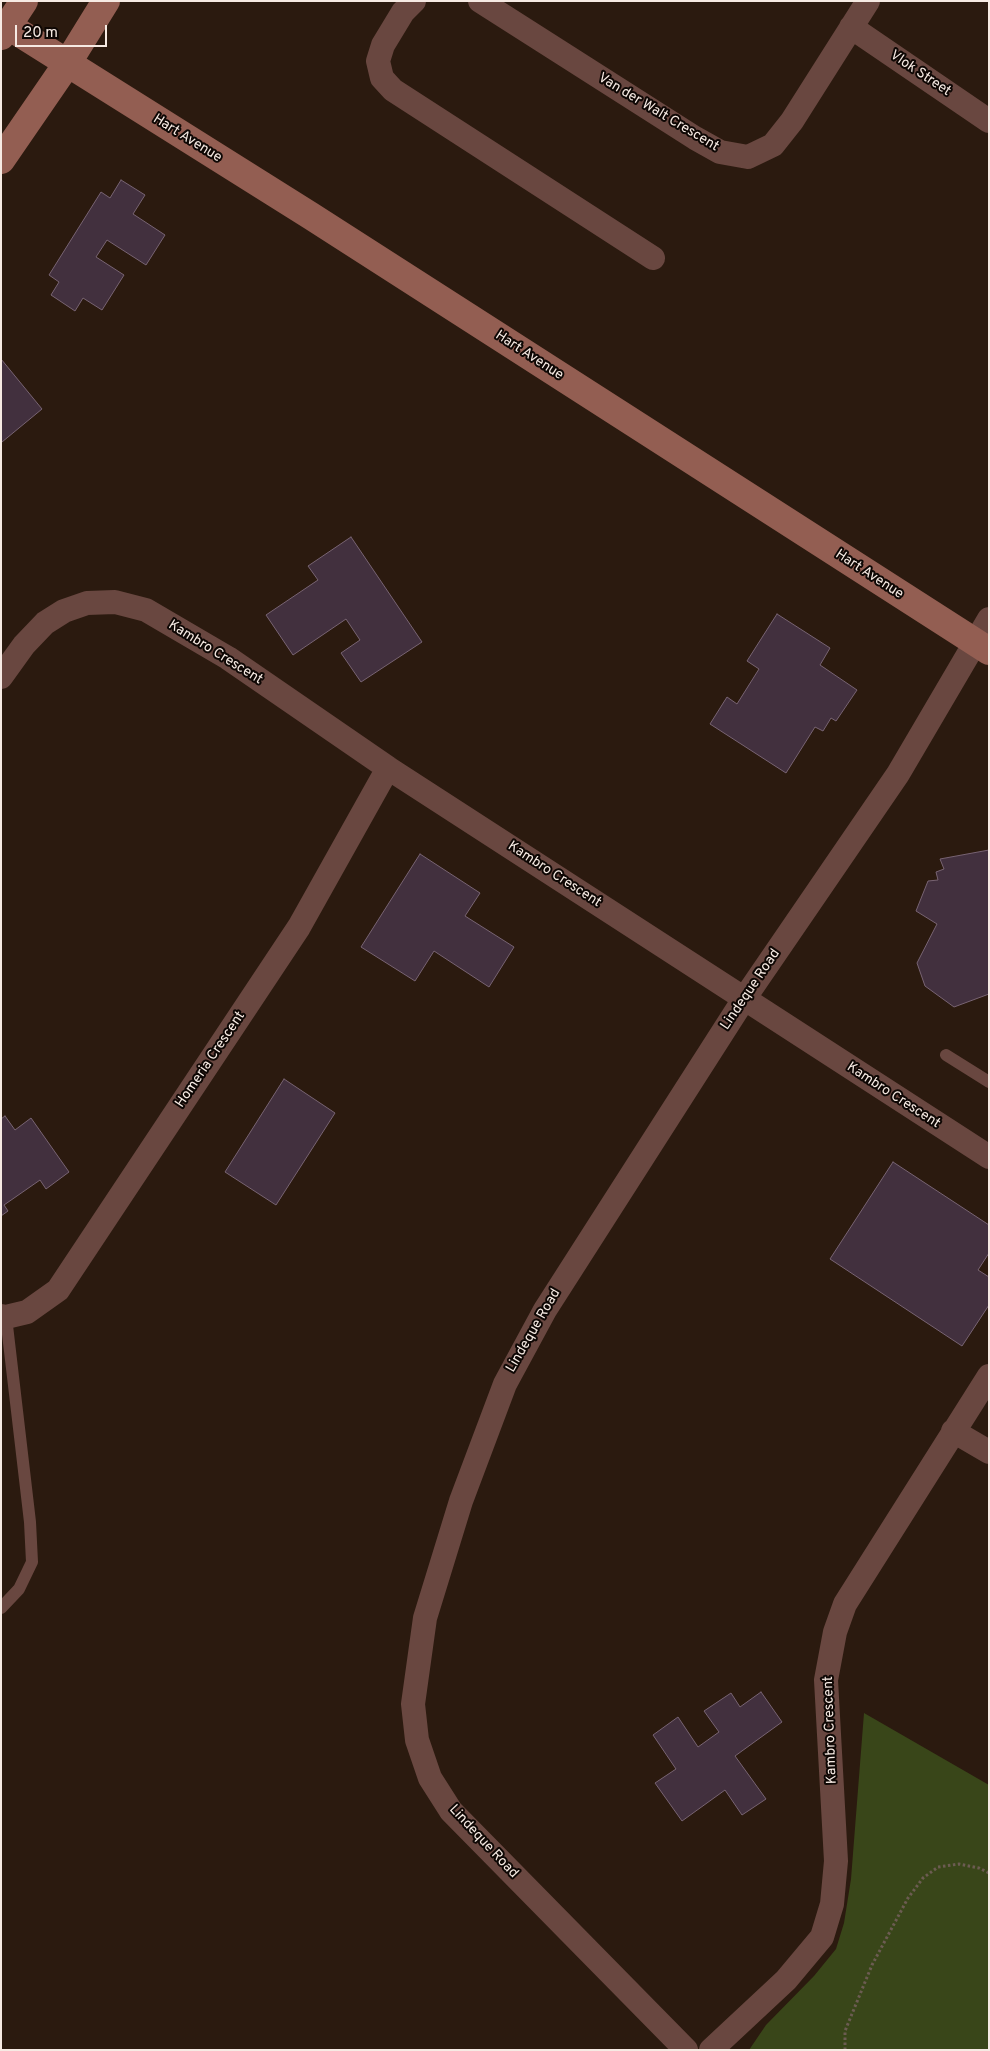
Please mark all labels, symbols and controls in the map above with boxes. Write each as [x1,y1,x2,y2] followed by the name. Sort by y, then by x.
[18,15,110,47] scale bar
[23,24,58,43] text: 20 m
[886,47,954,101] street label: Vlok Street
[595,70,721,156] street label: Van der Walt Crescent
[149,111,225,167] street label: Hart Avenue
[492,328,566,384] street label: Hart Avenue
[832,547,906,603] street label: Hart Avenue
[165,617,265,689] street label: Kambro Crescent
[504,839,604,911] street label: Kambro Crescent
[718,946,784,1034] street label: Lindeque Road
[173,1009,249,1111] street label: Homeria Crescent
[843,1060,943,1132] street label: Kambro Crescent
[503,1286,565,1376] street label: Lindeque Road
[821,1676,841,1784] street label: Kambro Crescent
[445,1802,521,1882] street label: Lindeque Road

